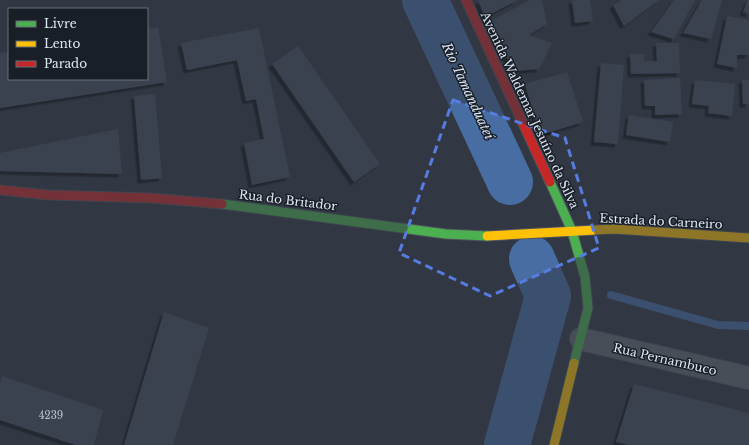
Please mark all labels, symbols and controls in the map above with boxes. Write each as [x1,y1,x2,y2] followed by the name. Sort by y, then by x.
[8,8,148,80] legend
[477,8,582,211] street label: Avenida Waldemar Jesuíno da Silva
[44,16,77,31] text: Livre
[44,36,80,51] text: Lento
[438,39,499,144] water label: Rio Tamanduateí
[44,56,87,71] text: Parado
[238,187,338,213] street label: Rua do Britador
[599,210,723,232] street label: Estrada do Carneiro
[612,340,718,378] street label: Rua Pernambuco
[39,409,63,422] house number: 4239

